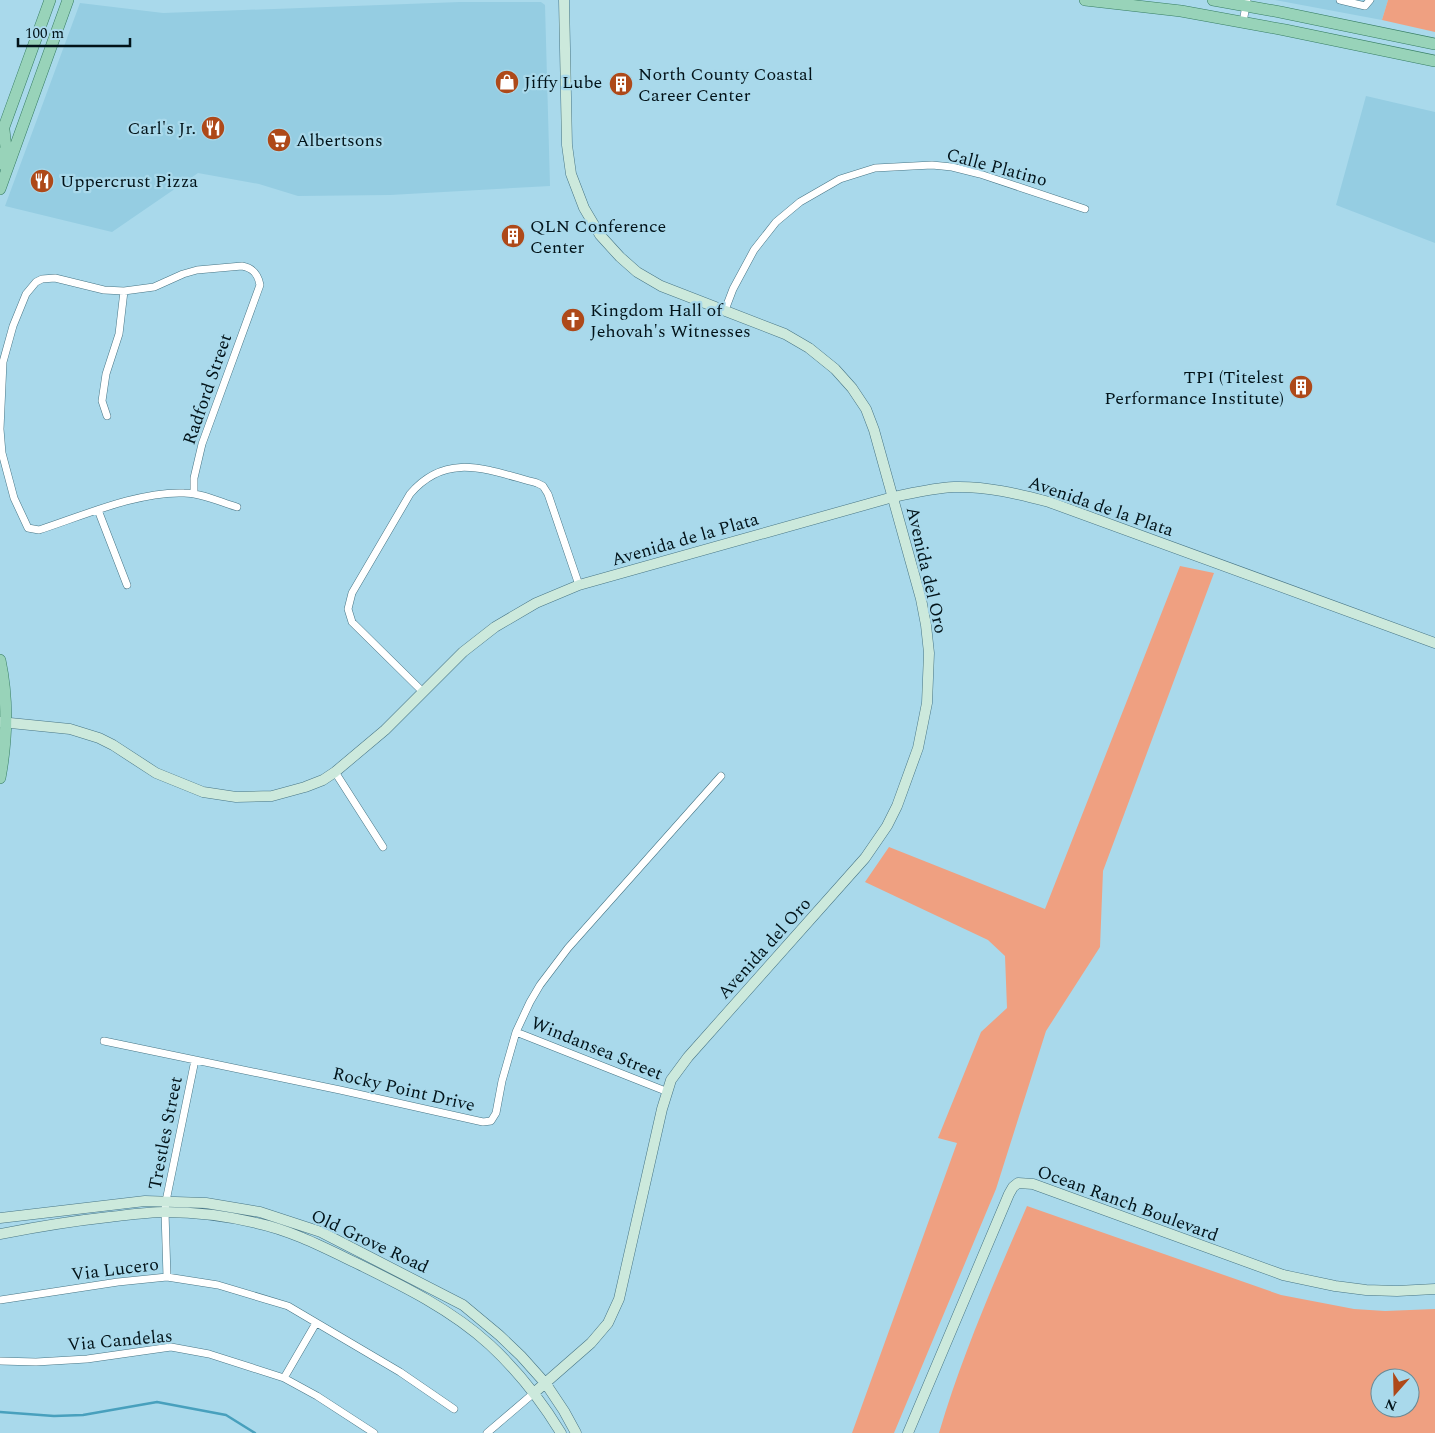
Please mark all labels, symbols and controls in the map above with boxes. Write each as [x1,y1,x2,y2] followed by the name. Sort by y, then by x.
[18,15,130,47] scale bar
[25,22,64,45] text: 100 m
[638,61,813,109] place label: North County Coastal Career Center
[494,69,520,95] shop icon: Jiffy Lube
[524,69,602,96] place label: Jiffy Lube
[608,71,634,97] building icon: North County Coastal Career Center
[128,115,196,142] place label: Carl's Jr.
[200,115,226,141] restaurant icon: Carl's Jr.
[266,127,292,153] supermarket icon: Albertsons
[296,127,383,154] place label: Albertsons
[943,141,1050,194] street label: Calle Platino
[29,168,55,194] restaurant icon: Uppercrust Pizza
[60,168,198,195] place label: Uppercrust Pizza
[530,213,666,261] place label: QLN Conference Center
[500,223,526,249] building icon: QLN Conference Center
[590,297,751,345] place label: Kingdom Hall of Jehovah's Witnesses
[560,307,586,333] church icon: Kingdom Hall of Jehovah's Witnesses
[176,330,239,448] street label: Radford Street
[1104,364,1284,412] place label: TPI (Titelest Performance Institute)
[1288,374,1314,400] building icon: TPI (Titelest Performance Institute)
[1025,469,1177,544] street label: Avenida de la Plata
[899,504,954,636] street label: Avenida del Oro
[608,505,762,573] street label: Avenida de la Plata
[711,891,818,1005] street label: Avenida del Oro
[527,1010,667,1087] street label: Windansea Street
[330,1060,478,1119] street label: Rocky Point Drive
[141,1074,190,1192] street label: Trestles Street
[1033,1158,1222,1249] street label: Ocean Ranch Boulevard
[306,1202,433,1281] street label: Old Grove Road
[70,1251,160,1288] street label: Via Lucero
[66,1322,174,1359] street label: Via Candelas
[1370,1368,1420,1418] north arrow
[1382,1393,1400,1417] text: N

